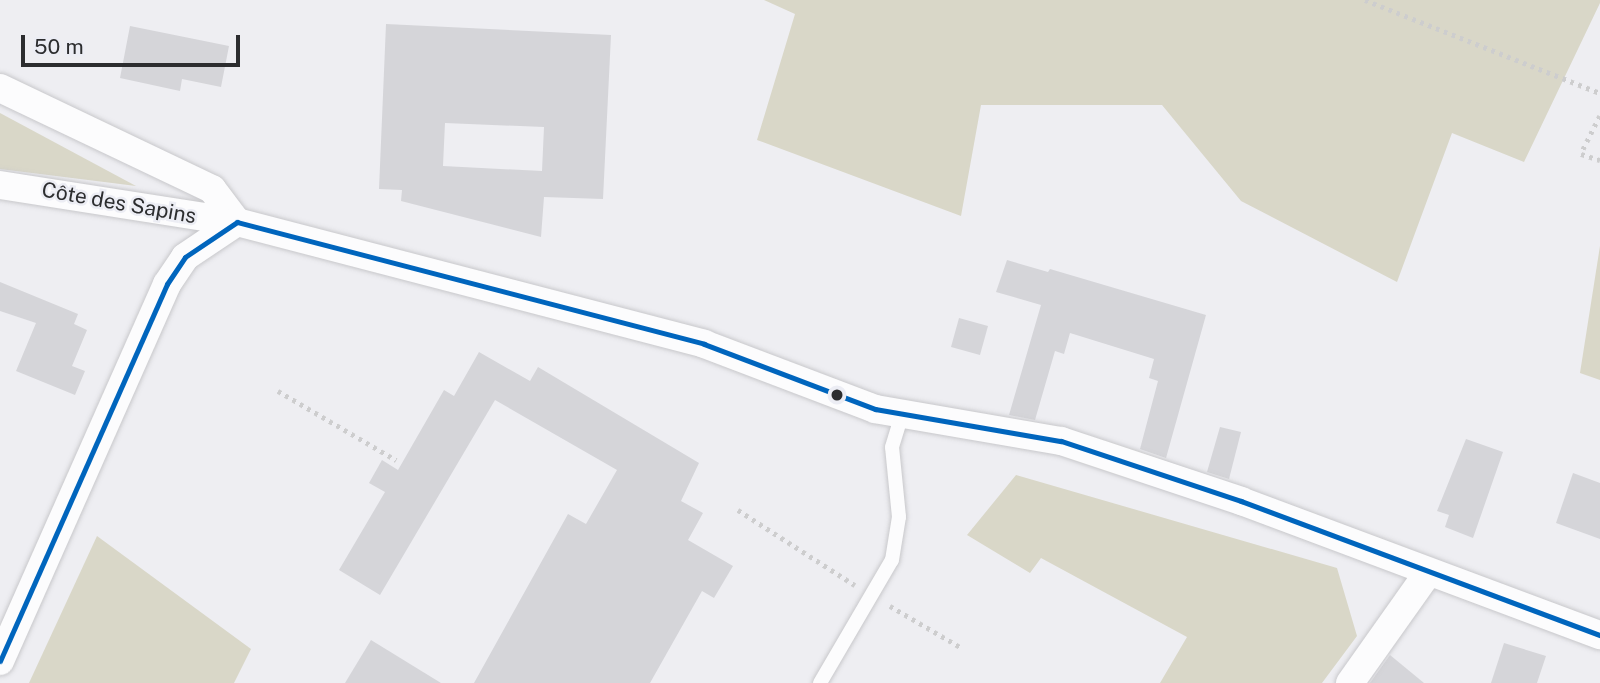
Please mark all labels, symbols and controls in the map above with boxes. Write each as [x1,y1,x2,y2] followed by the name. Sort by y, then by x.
[24,21,243,65] scale bar
[34,34,84,59] text: 50 m
[40,177,198,229] street label: Côte des Sapins
[830,388,844,402] unlabelled marker

